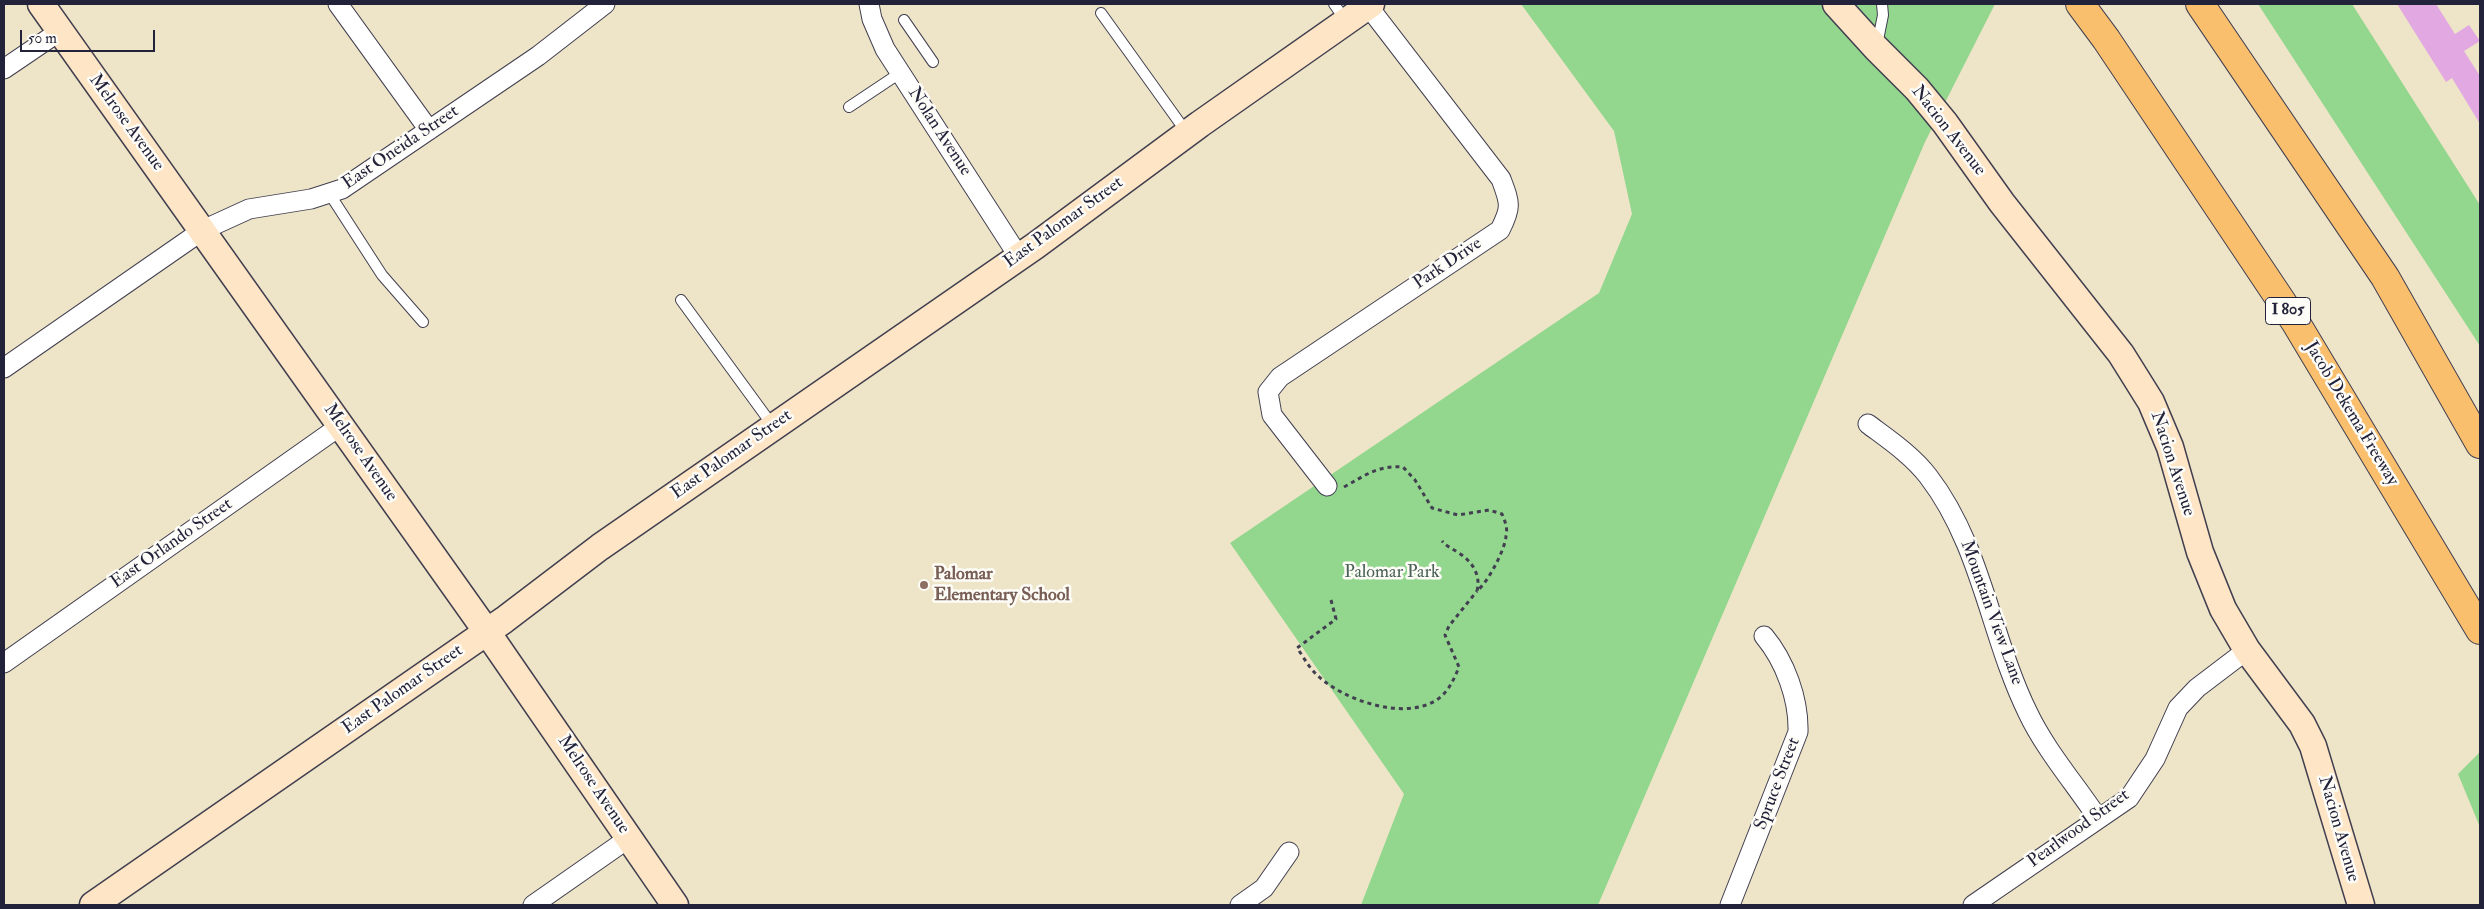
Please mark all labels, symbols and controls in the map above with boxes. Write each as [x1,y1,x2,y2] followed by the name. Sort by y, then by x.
[22,20,158,52] scale bar
[28,29,57,48] text: 50 m
[84,70,168,176] street label: Melrose Avenue
[1906,81,1990,181] street label: Nacion Avenue
[902,84,976,180] street label: Nolan Avenue
[339,101,463,195] street label: East Oneida Street
[1000,173,1128,273] street label: East Palomar Street
[1410,233,1486,295] street label: Park Drive
[2266,298,2310,324] road number: I 805
[2299,338,2403,490] street label: Jacob Dekema Freeway
[318,400,402,506] street label: Melrose Avenue
[668,405,796,505] street label: East Palomar Street
[2145,409,2199,519] street label: Nacion Avenue
[107,494,237,594] street label: East Orlando Street
[1955,538,2027,688] street label: Mountain View Lane
[1344,562,1440,584] park label: Palomar Park
[934,564,1070,606] place label: Palomar Elementary School
[918,579,930,591] marker: Palomar Elementary School
[339,640,467,740] street label: East Palomar Street
[552,732,634,838] street label: Melrose Avenue
[1751,735,1805,833] street label: Spruce Street
[2313,774,2363,884] street label: Nacion Avenue
[2024,785,2134,873] street label: Pearlwood Street

